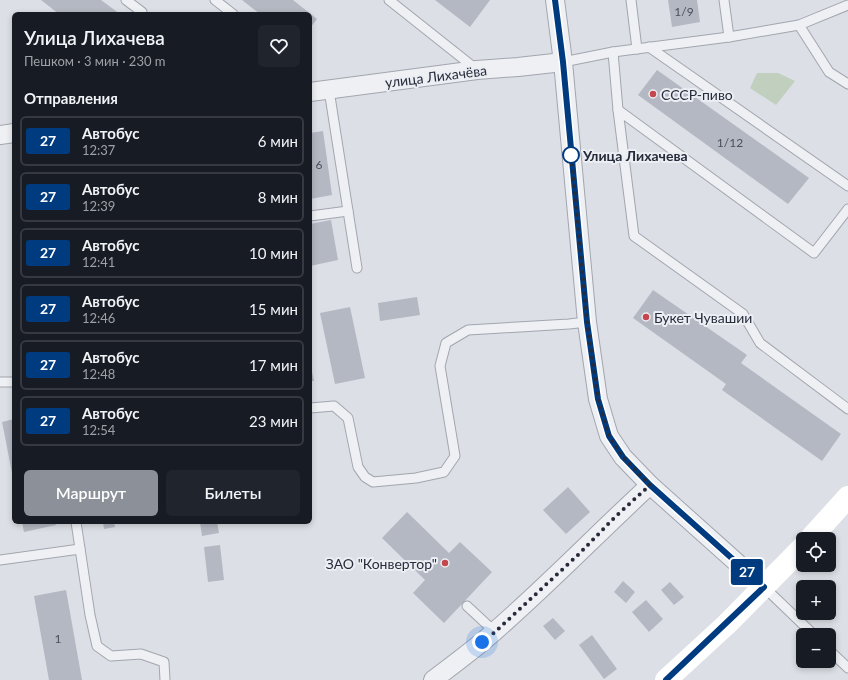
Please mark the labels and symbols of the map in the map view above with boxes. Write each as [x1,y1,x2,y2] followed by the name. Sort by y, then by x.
[674,4,694,19] house number: 1/9
[384,61,488,91] street label: улица Лихачёва
[661,86,733,103] place label: СССР-пиво
[648,89,658,99] marker: СССР-пиво
[717,135,743,150] house number: 1/12
[562,146,580,164] marker: Улица Лихачева
[582,147,688,164] place label: Улица Лихачева
[316,157,323,172] house number: 6
[654,309,752,326] place label: Букет Чувашии
[641,312,651,322] marker: Букет Чувашии
[326,555,437,572] place label: ЗАО "Конвертор"
[440,558,450,568] marker: ЗАО "Конвертор"
[729,559,765,585] line badge: 27
[55,631,62,646] house number: 1
[472,632,492,652] your location

